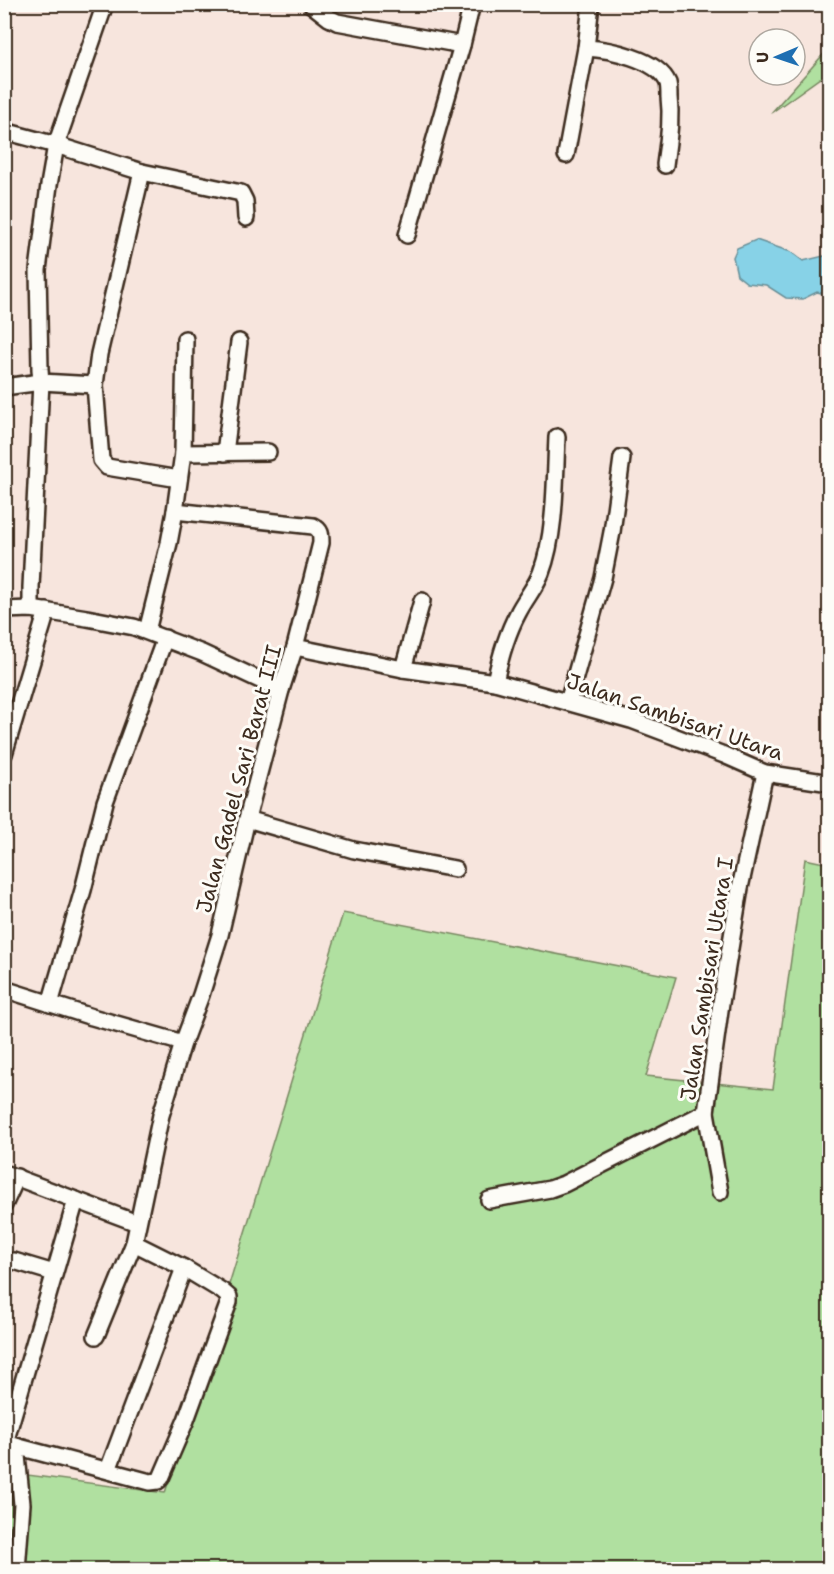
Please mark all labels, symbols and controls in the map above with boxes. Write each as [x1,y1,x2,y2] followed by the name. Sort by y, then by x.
[747,27,807,87] north arrow
[752,52,773,63] text: U
[190,642,288,916] street label: Jalan Gadel Sari Barat III
[563,667,787,767] street label: Jalan Sambisari Utara
[674,855,740,1103] street label: Jalan Sambisari Utara I

